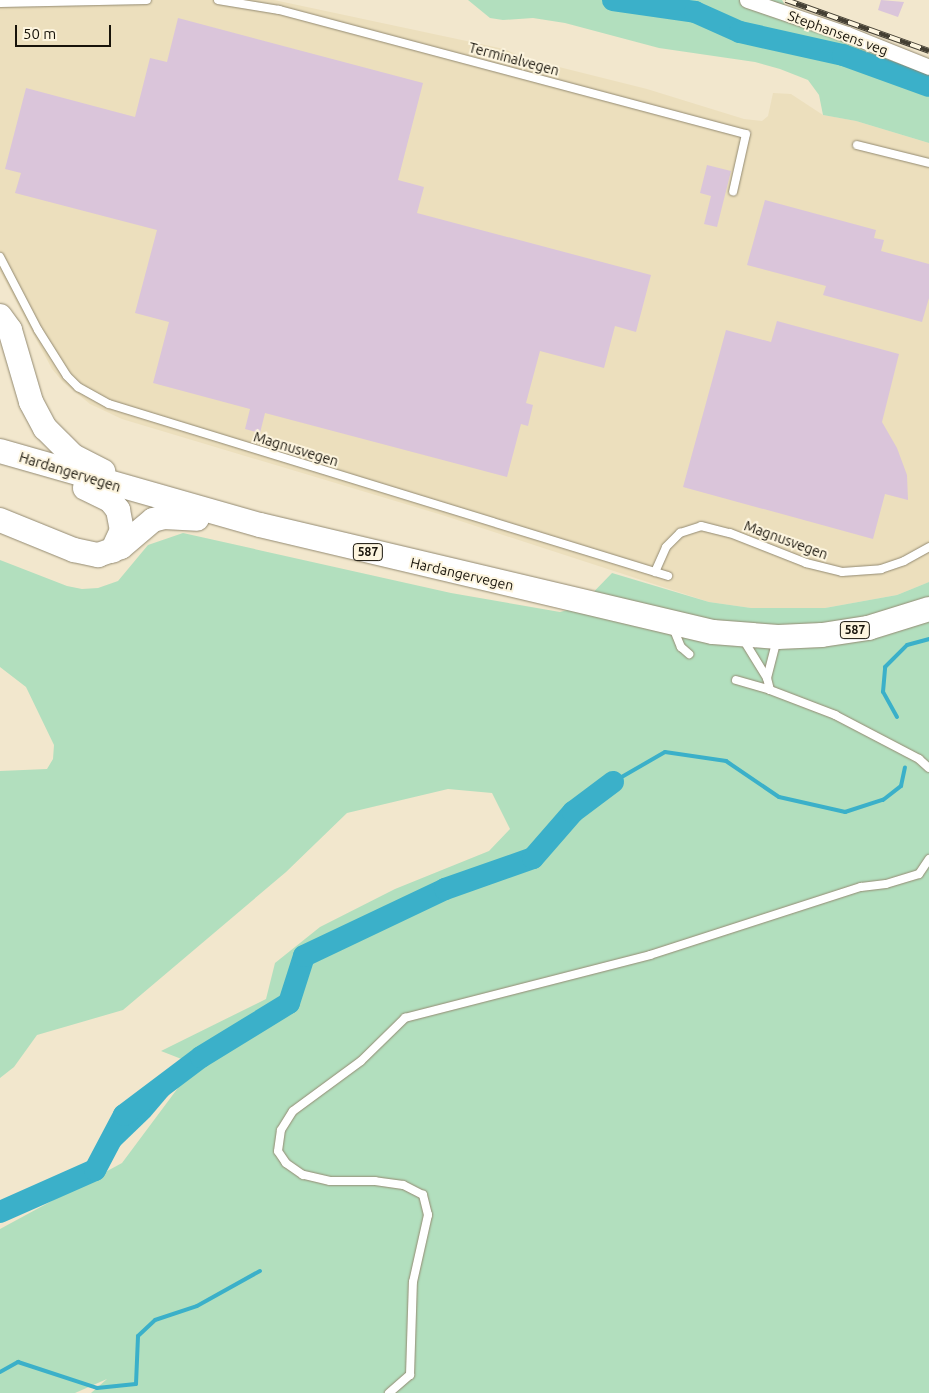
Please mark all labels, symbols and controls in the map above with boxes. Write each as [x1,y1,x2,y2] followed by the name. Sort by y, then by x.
[786,7,890,59] street label: Stephansens veg
[18,15,114,47] scale bar
[23,25,56,42] text: 50 m
[467,39,561,79] street label: Terminalvegen
[252,428,340,470] street label: Magnusvegen
[17,449,123,495] street label: Hardangervegen
[742,517,830,563] street label: Magnusvegen
[352,542,384,562] road number: 587
[409,554,515,594] street label: Hardangervegen
[839,620,871,640] road number: 587

